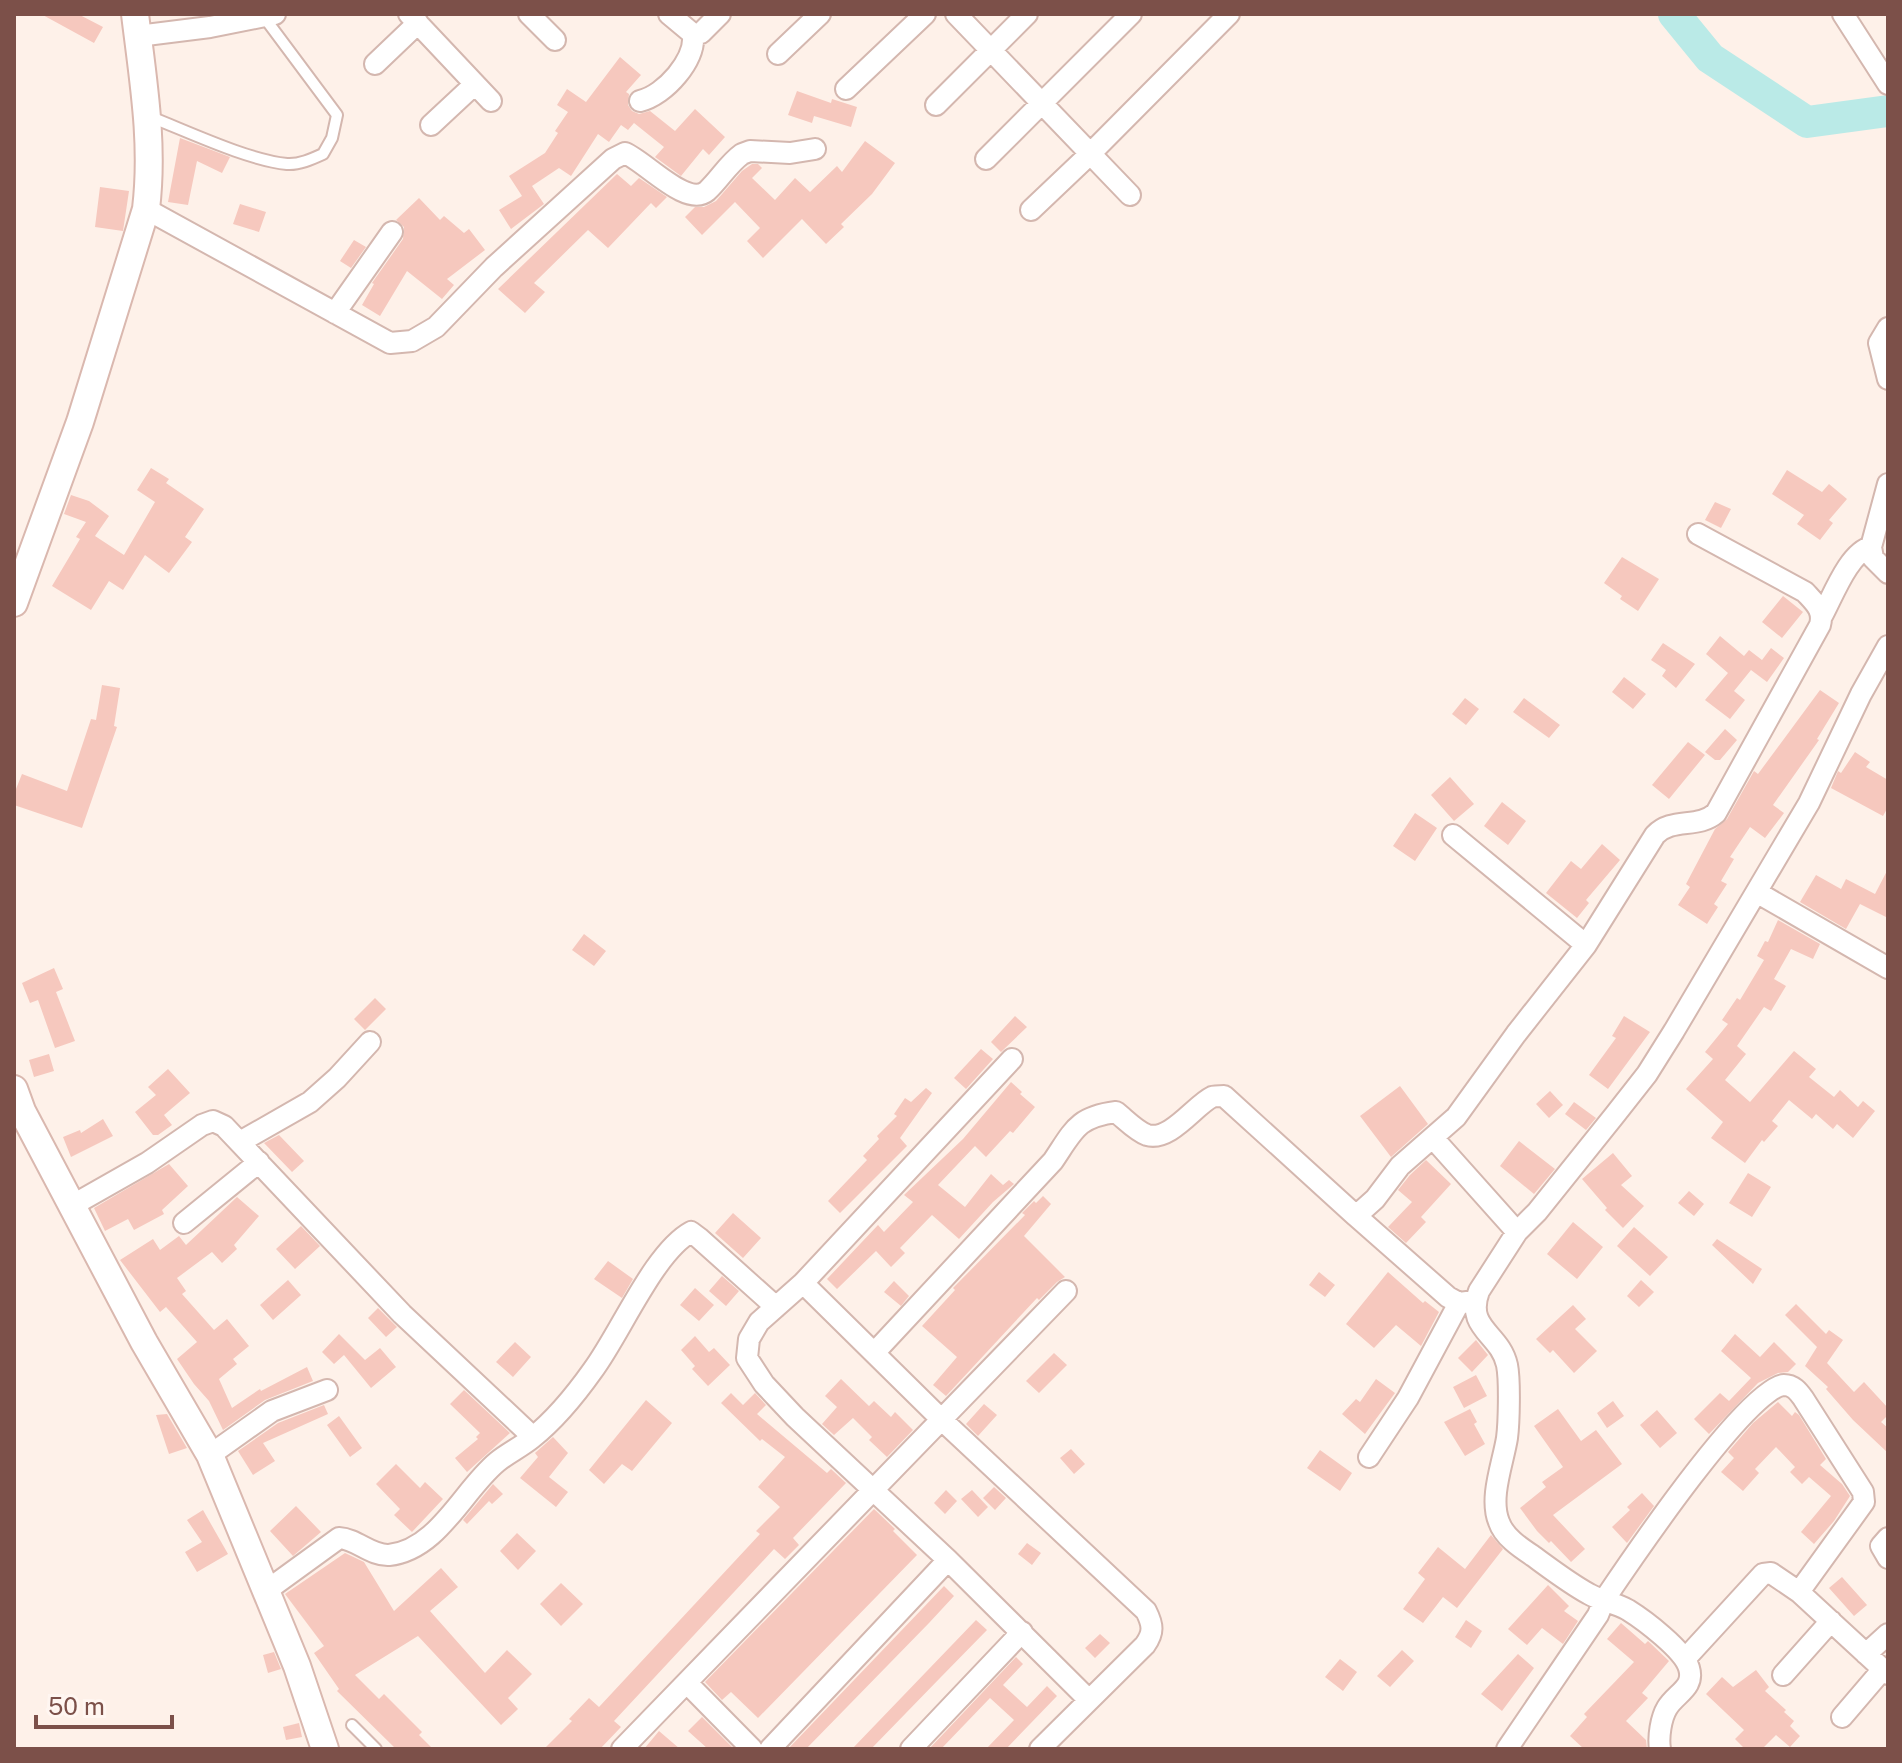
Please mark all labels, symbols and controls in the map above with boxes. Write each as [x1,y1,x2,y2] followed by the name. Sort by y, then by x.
[36,1679,172,1729] scale bar
[48,1692,105,1720] text: 50 m

